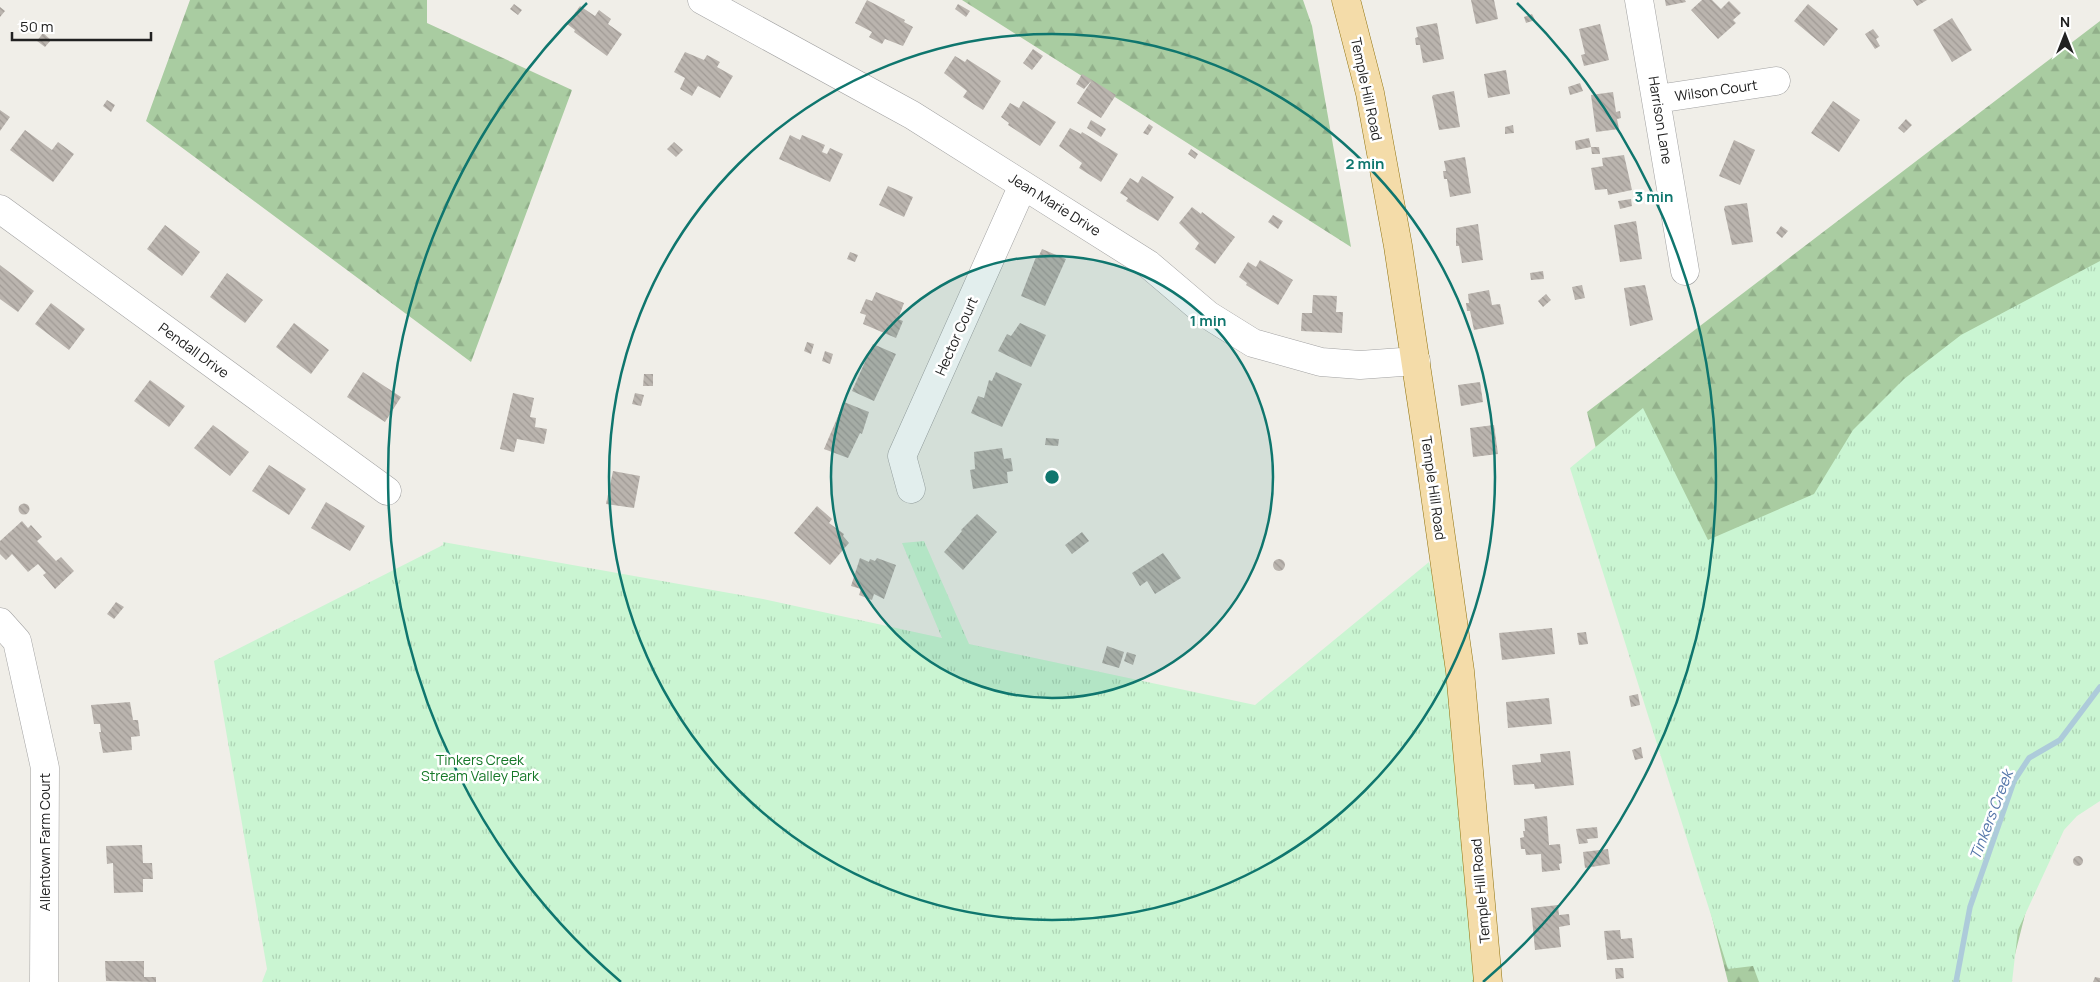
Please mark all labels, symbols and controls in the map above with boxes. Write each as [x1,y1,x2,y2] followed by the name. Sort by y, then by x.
[12,10,151,42] scale bar
[2040,10,2090,60] north arrow
[2060,12,2070,31] text: N
[20,16,54,37] text: 50 m
[1347,36,1387,142] street label: Temple Hill Road
[1645,75,1677,165] street label: Harrison Lane
[1673,75,1759,105] street label: Wilson Court
[1345,153,1385,174] text: 2 min
[1005,168,1105,240] street label: Jean Marie Drive
[1635,186,1673,207] text: 3 min
[930,293,982,378] street label: Hector Court
[1190,310,1226,331] text: 1 min
[155,318,233,382] street label: Pendall Drive
[1417,435,1451,541] street label: Temple Hill Road
[1043,468,1061,486] centre of rings
[421,750,540,785] park label: Tinkers Creek Stream Valley Park
[1964,765,2019,863] water label: Tinkers Creek
[35,772,54,911] street label: Allentown Farm Court
[1466,838,1494,944] street label: Temple Hill Road

